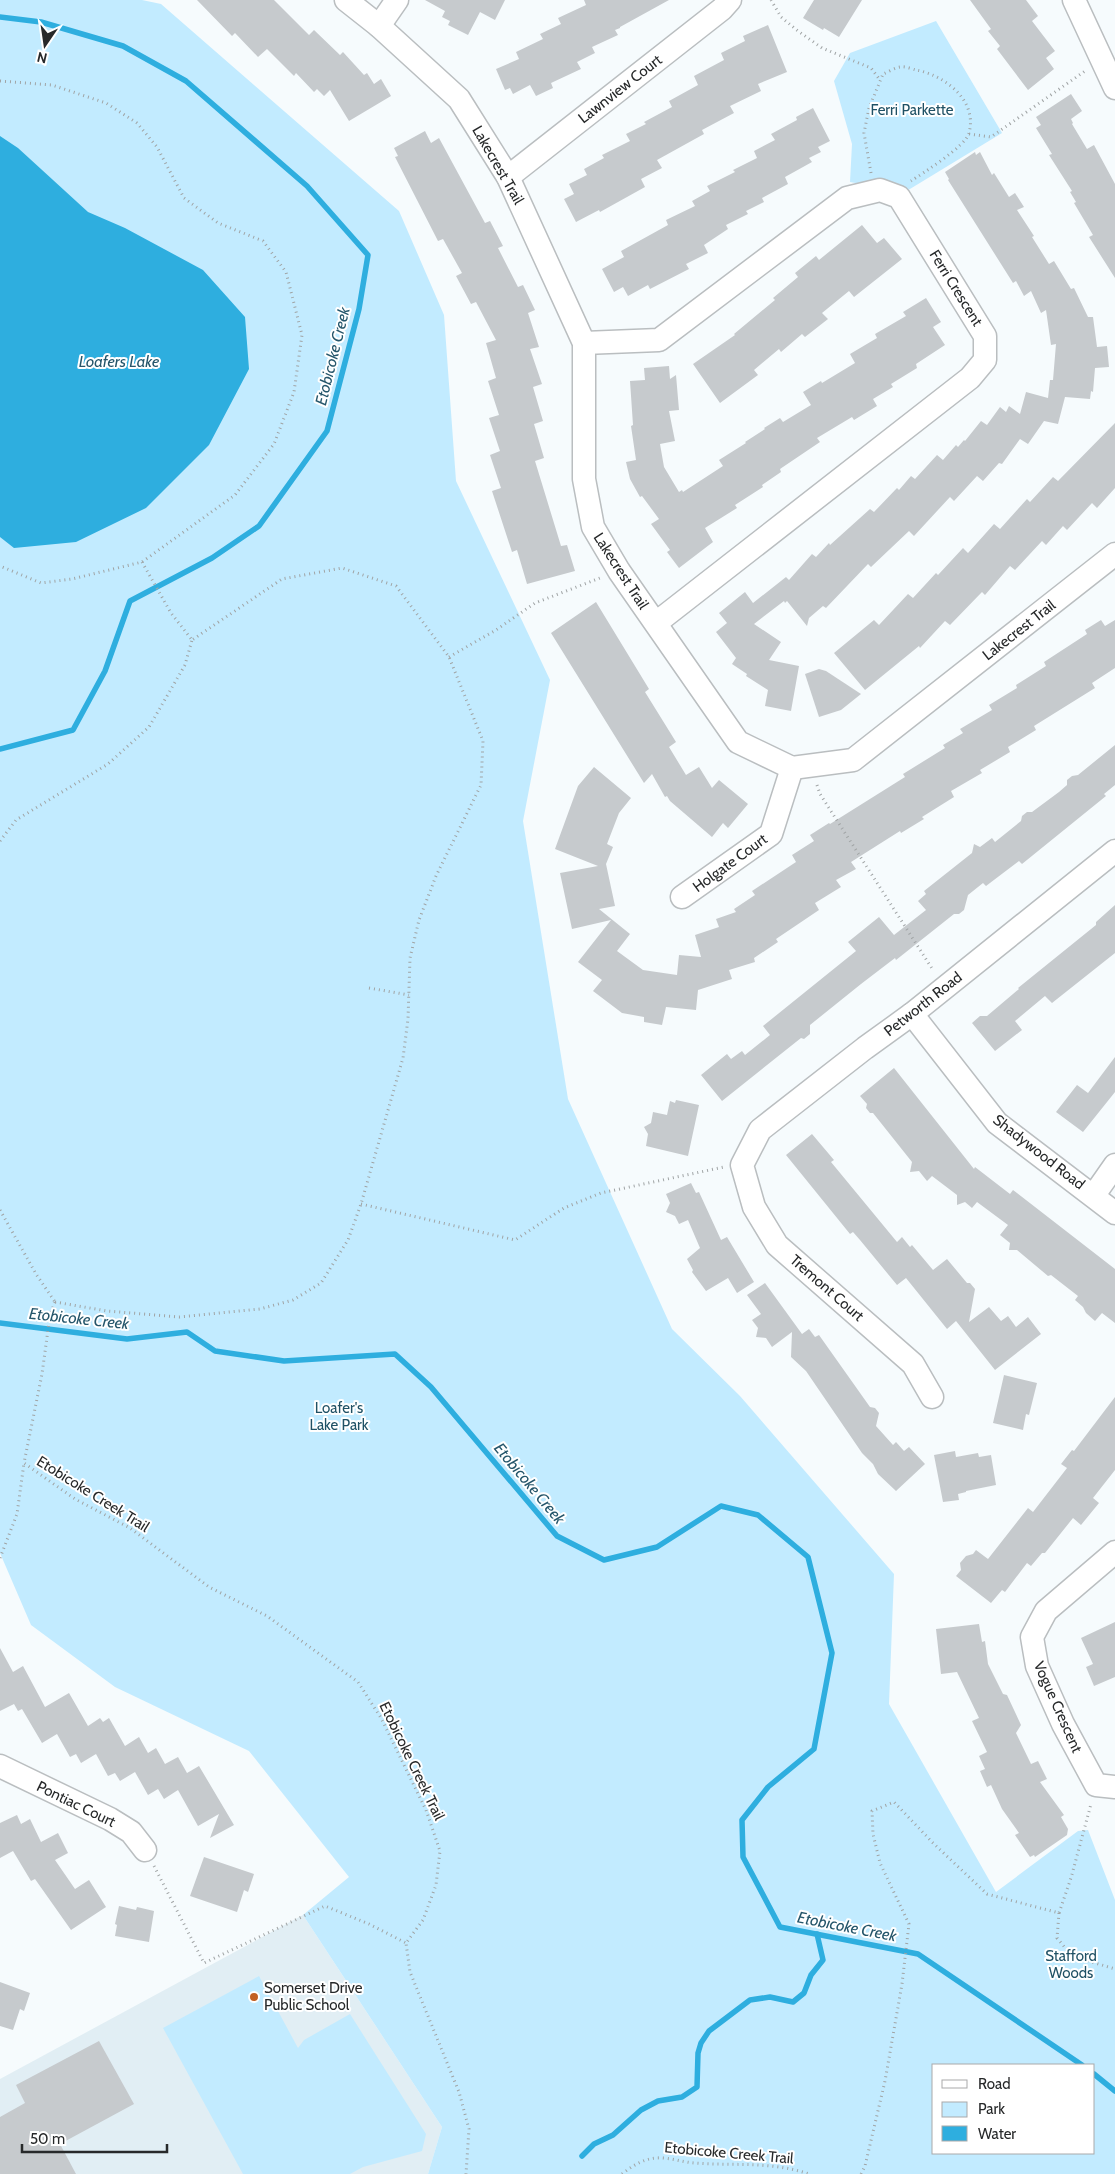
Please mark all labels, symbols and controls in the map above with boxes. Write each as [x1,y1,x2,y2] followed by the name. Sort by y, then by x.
[20,20,70,70] north arrow
[35,48,49,68] text: N
[575,51,665,127] street label: Lawnview Court
[870,101,954,119] park label: Ferri Parkette
[468,123,528,208] street label: Lakecrest Trail
[926,247,986,329] street label: Ferri Crescent
[311,304,354,407] water label: Etobicoke Creek
[79,352,159,371] water label: Loafers Lake
[590,529,653,613] street label: Lakecrest Trail
[979,596,1059,664] street label: Lakecrest Trail
[689,830,771,896] street label: Holgate Court
[880,968,966,1040] street label: Petworth Road
[990,1111,1088,1193] street label: Shadywood Road
[786,1251,868,1325] street label: Tremont Court
[28,1304,131,1333] water label: Etobicoke Creek
[309,1399,369,1434] park label: Loafer's Lake Park
[490,1439,570,1529] water label: Etobicoke Creek
[33,1452,153,1536] street label: Etobicoke Creek Trail
[1030,1658,1086,1756] street label: Vogue Crescent
[375,1699,449,1824] street label: Etobicoke Creek Trail
[34,1777,118,1831] street label: Pontiac Court
[796,1908,899,1946] water label: Etobicoke Creek
[1045,1947,1097,1982] park label: Stafford Woods
[264,1979,363,2014] place label: Somerset Drive Public School
[248,1991,260,2003] marker: Somerset Drive Public School
[932,2064,1095,2154] legend
[978,2075,1011,2093] text: Road
[978,2100,1005,2118] text: Park
[22,2122,168,2154] scale bar
[978,2125,1016,2143] text: Water
[30,2130,65,2148] text: 50 m
[664,2138,795,2168] street label: Etobicoke Creek Trail

